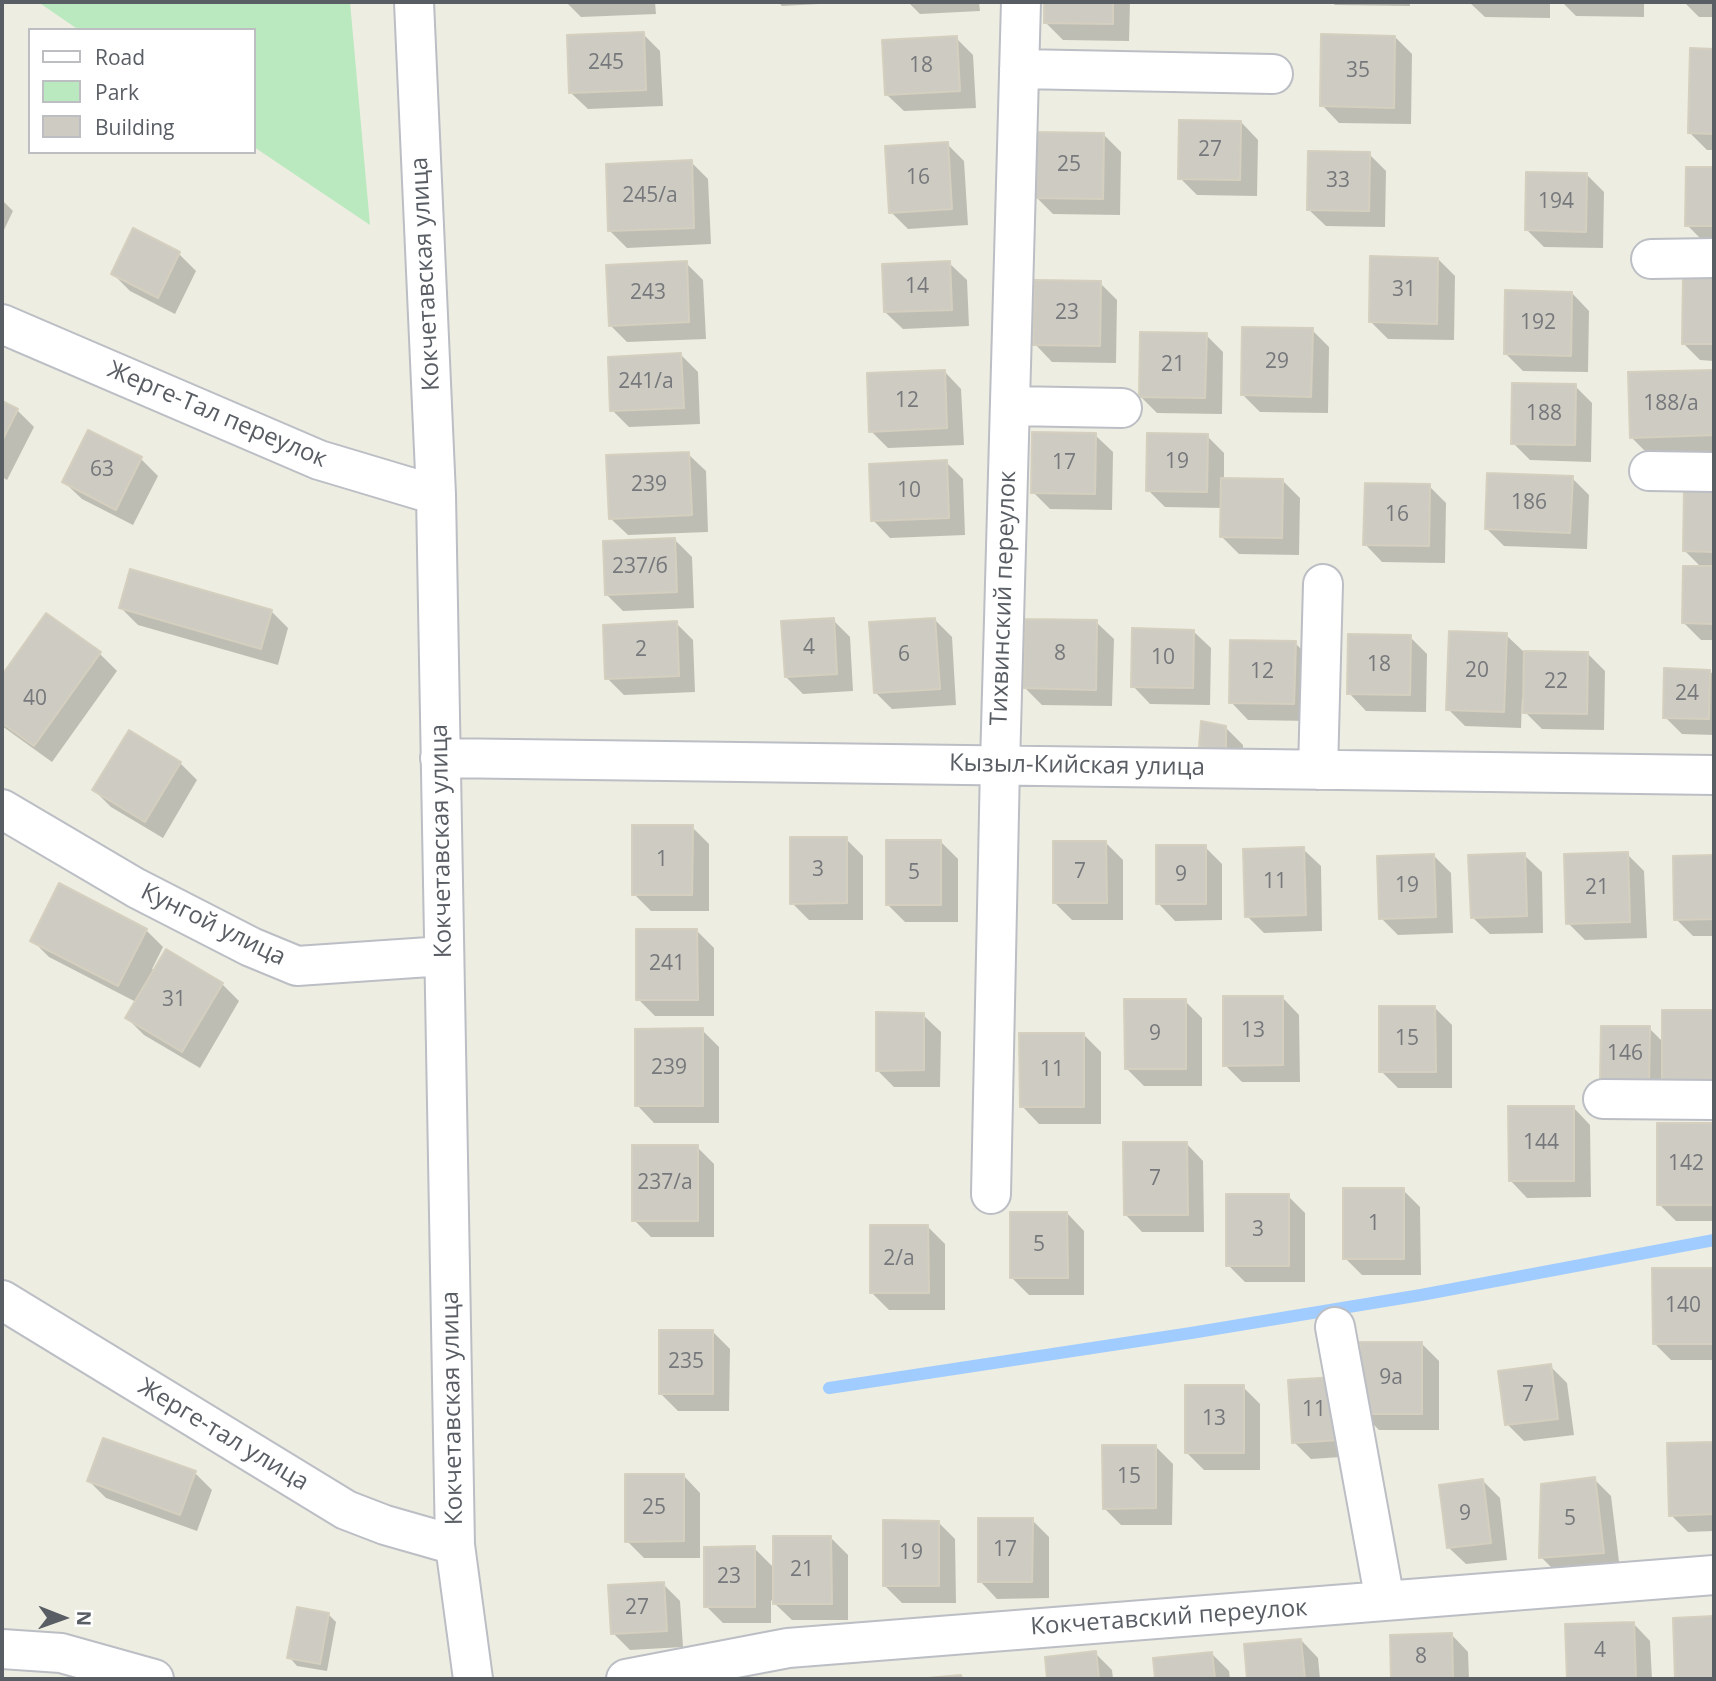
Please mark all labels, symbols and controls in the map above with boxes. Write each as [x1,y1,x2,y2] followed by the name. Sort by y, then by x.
[28,28,256,154] legend
[95,43,145,71] text: Road
[588,50,624,76] house number: 245
[909,53,933,79] house number: 18
[1346,58,1370,84] house number: 35
[95,78,139,106] text: Park
[95,113,174,141] text: Building
[1198,137,1222,163] house number: 27
[1057,152,1081,178] house number: 25
[405,156,447,392] street label: Кокчетавская улица
[906,165,930,191] house number: 16
[1326,168,1350,194] house number: 33
[622,183,678,209] house number: 245/а
[1538,189,1574,215] house number: 194
[905,274,929,300] house number: 14
[1392,277,1416,303] house number: 31
[630,280,666,306] house number: 243
[1055,300,1079,326] house number: 23
[1520,310,1556,336] house number: 192
[1265,349,1289,375] house number: 29
[1161,352,1185,378] house number: 21
[103,356,331,474] street label: Жерге-Тал переулок
[618,369,674,395] house number: 241/а
[895,388,919,414] house number: 12
[1643,391,1699,417] house number: 188/а
[1526,401,1562,427] house number: 188
[1165,449,1189,475] house number: 19
[1052,450,1076,476] house number: 17
[90,457,114,483] house number: 63
[985,470,1023,726] street label: Тихвинский переулок
[631,472,667,498] house number: 239
[897,478,921,504] house number: 10
[1511,490,1547,516] house number: 186
[1385,502,1409,528] house number: 16
[612,554,668,580] house number: 237/б
[803,635,815,661] house number: 4
[635,637,647,663] house number: 2
[1054,641,1066,667] house number: 8
[898,642,910,668] house number: 6
[1151,645,1175,671] house number: 10
[1367,652,1391,678] house number: 18
[1465,658,1489,684] house number: 20
[1250,659,1274,685] house number: 12
[1544,669,1568,695] house number: 22
[1675,681,1699,707] house number: 24
[23,686,47,712] house number: 40
[426,724,458,958] street label: Кокчетавская улица
[949,749,1205,783] street label: Кызыл-Кийская улица
[656,847,668,873] house number: 1
[812,857,824,883] house number: 3
[1074,859,1086,885] house number: 7
[908,860,920,886] house number: 5
[1175,862,1187,888] house number: 9
[1263,869,1287,895] house number: 11
[1395,873,1419,899] house number: 19
[1585,875,1609,901] house number: 21
[136,878,290,972] street label: Кунгой улица
[649,951,685,977] house number: 241
[162,987,186,1013] house number: 31
[1241,1018,1265,1044] house number: 13
[1149,1021,1161,1047] house number: 9
[1395,1026,1419,1052] house number: 15
[1607,1041,1643,1067] house number: 146
[651,1055,687,1081] house number: 239
[1040,1057,1064,1083] house number: 11
[1523,1130,1559,1156] house number: 144
[1668,1151,1704,1177] house number: 142
[1149,1166,1161,1192] house number: 7
[637,1170,693,1196] house number: 237/а
[1368,1211,1380,1237] house number: 1
[1252,1217,1264,1243] house number: 3
[1033,1232,1045,1258] house number: 5
[883,1246,915,1272] house number: 2/а
[437,1291,469,1525] street label: Кокчетавская улица
[1665,1293,1701,1319] house number: 140
[668,1349,704,1375] house number: 235
[1379,1365,1403,1391] house number: 9а
[132,1373,314,1497] street label: Жерге-тал улица
[1522,1382,1534,1408] house number: 7
[1302,1397,1326,1423] house number: 11
[1202,1406,1226,1432] house number: 13
[1117,1464,1141,1490] house number: 15
[642,1495,666,1521] house number: 25
[1459,1501,1471,1527] house number: 9
[1564,1506,1576,1532] house number: 5
[993,1537,1017,1563] house number: 17
[899,1540,923,1566] house number: 19
[790,1557,814,1583] house number: 21
[717,1564,741,1590] house number: 23
[28,1583,98,1653] north arrow
[1029,1594,1309,1642] street label: Кокчетавский переулок
[625,1595,649,1621] house number: 27
[71,1610,97,1626] text: N
[1594,1638,1606,1664] house number: 4
[1415,1644,1427,1670] house number: 8

